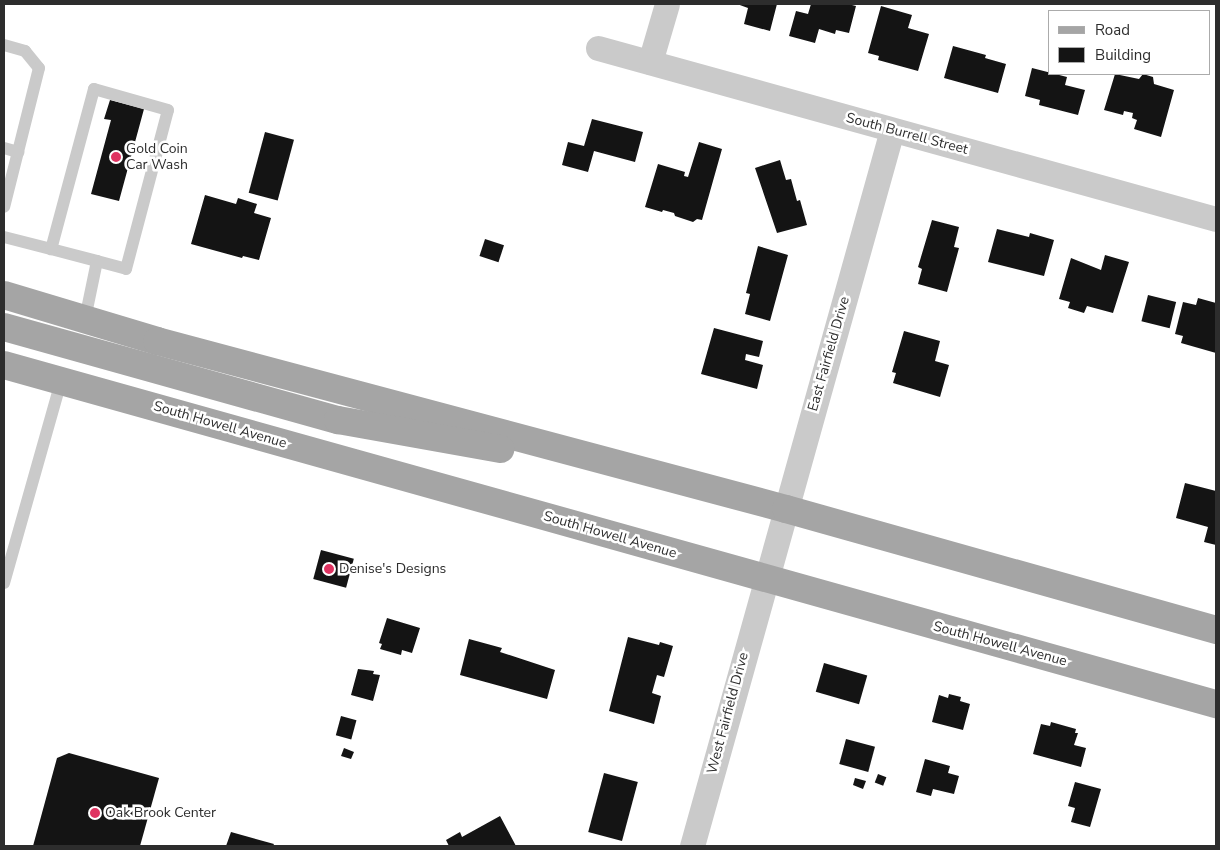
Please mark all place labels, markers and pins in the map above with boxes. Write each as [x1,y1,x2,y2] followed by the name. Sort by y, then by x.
[126,141,188,174] place label: Gold Coin Car Wash
[110,151,122,163] marker: Gold Coin Car Wash
[339,561,446,577] place label: Denise's Designs
[323,563,335,575] marker: Denise's Designs
[105,805,216,821] place label: Oak Brook Center
[89,807,101,819] marker: Oak Brook Center

